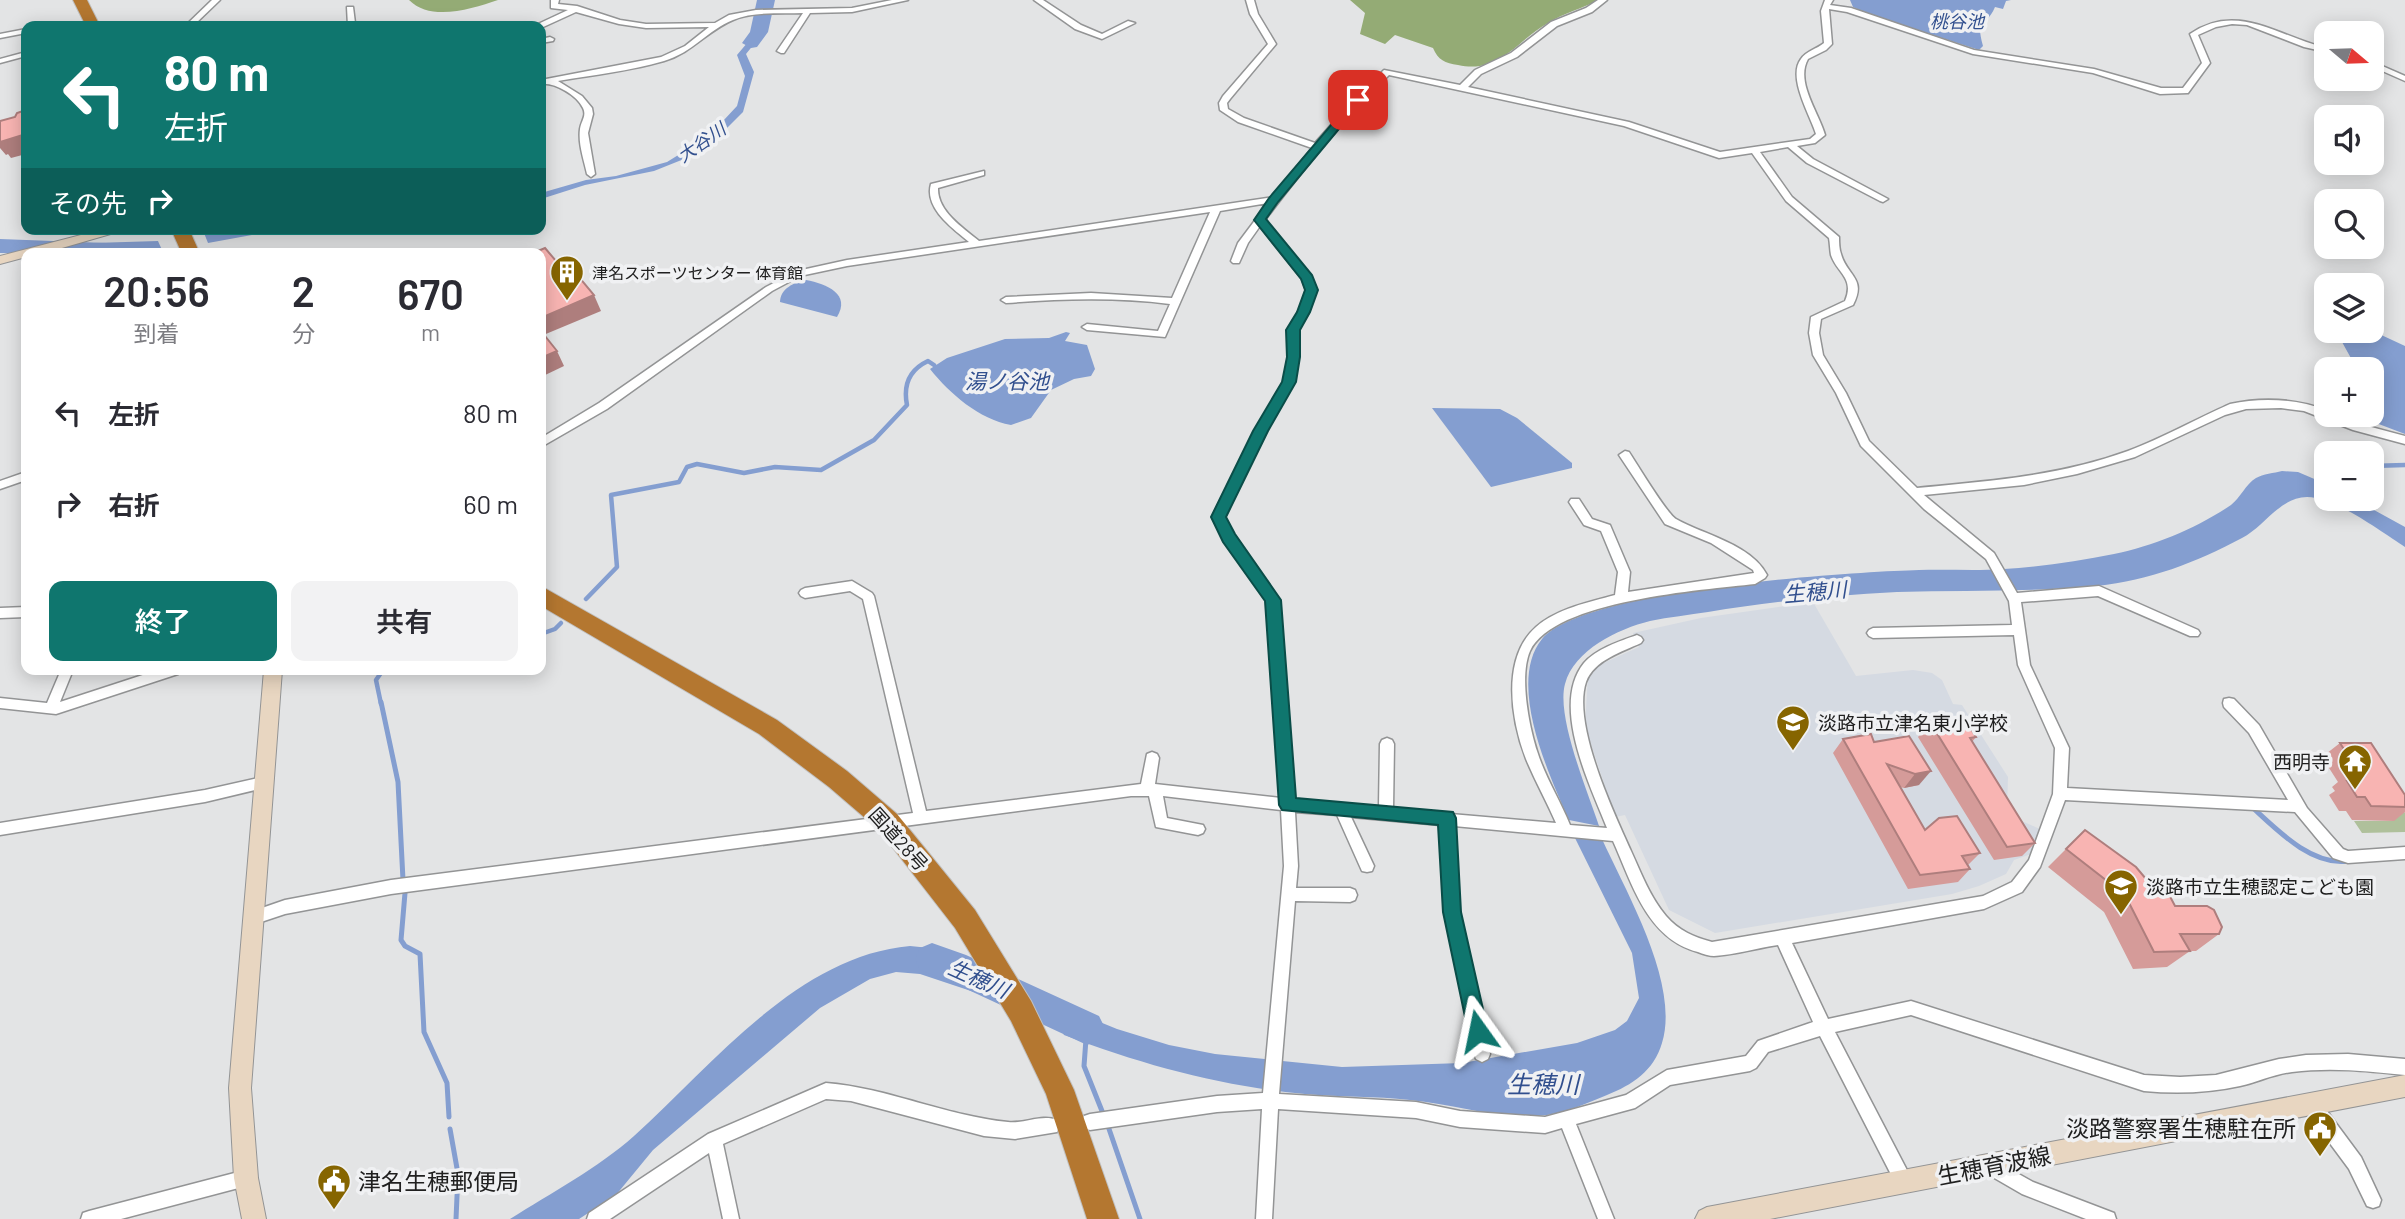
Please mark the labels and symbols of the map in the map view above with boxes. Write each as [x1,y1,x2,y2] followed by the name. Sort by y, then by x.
[1930,10,1986,32] water label: 桃谷池
[2314,21,2384,91] north arrow
[1328,70,1388,130] pin
[673,116,731,166] water label: 大谷川
[548,253,586,302] building icon: 津名スポーツセンター 体育館
[592,263,803,282] place label: 津名スポーツセンター 体育館
[965,368,1051,393] water label: 湯ノ谷池
[1783,576,1849,606] water label: 生穂川
[1774,703,1812,752] school or university icon: 淡路市立津名東小学校
[1818,711,2008,734] place label: 淡路市立津名東小学校
[2336,742,2374,791] temple icon: 西明寺
[2273,750,2330,773] place label: 西明寺
[865,803,933,875] street label: 国道28号
[2102,867,2140,916] school or university icon: 淡路市立生穂認定こども園
[2146,875,2374,898] place label: 淡路市立生穂認定こども園
[945,954,1015,1003] water label: 生穂川
[1441,994,1515,1068] position arrow
[1507,1069,1582,1098] water label: 生穂川
[2301,1109,2339,1158] public building icon: 淡路警察署生穂駐在所
[2066,1114,2296,1142] place label: 淡路警察署生穂駐在所
[1935,1140,2053,1190] street label: 生穂育波線
[315,1162,353,1211] public building icon: 津名生穂郵便局
[358,1167,519,1195] place label: 津名生穂郵便局

